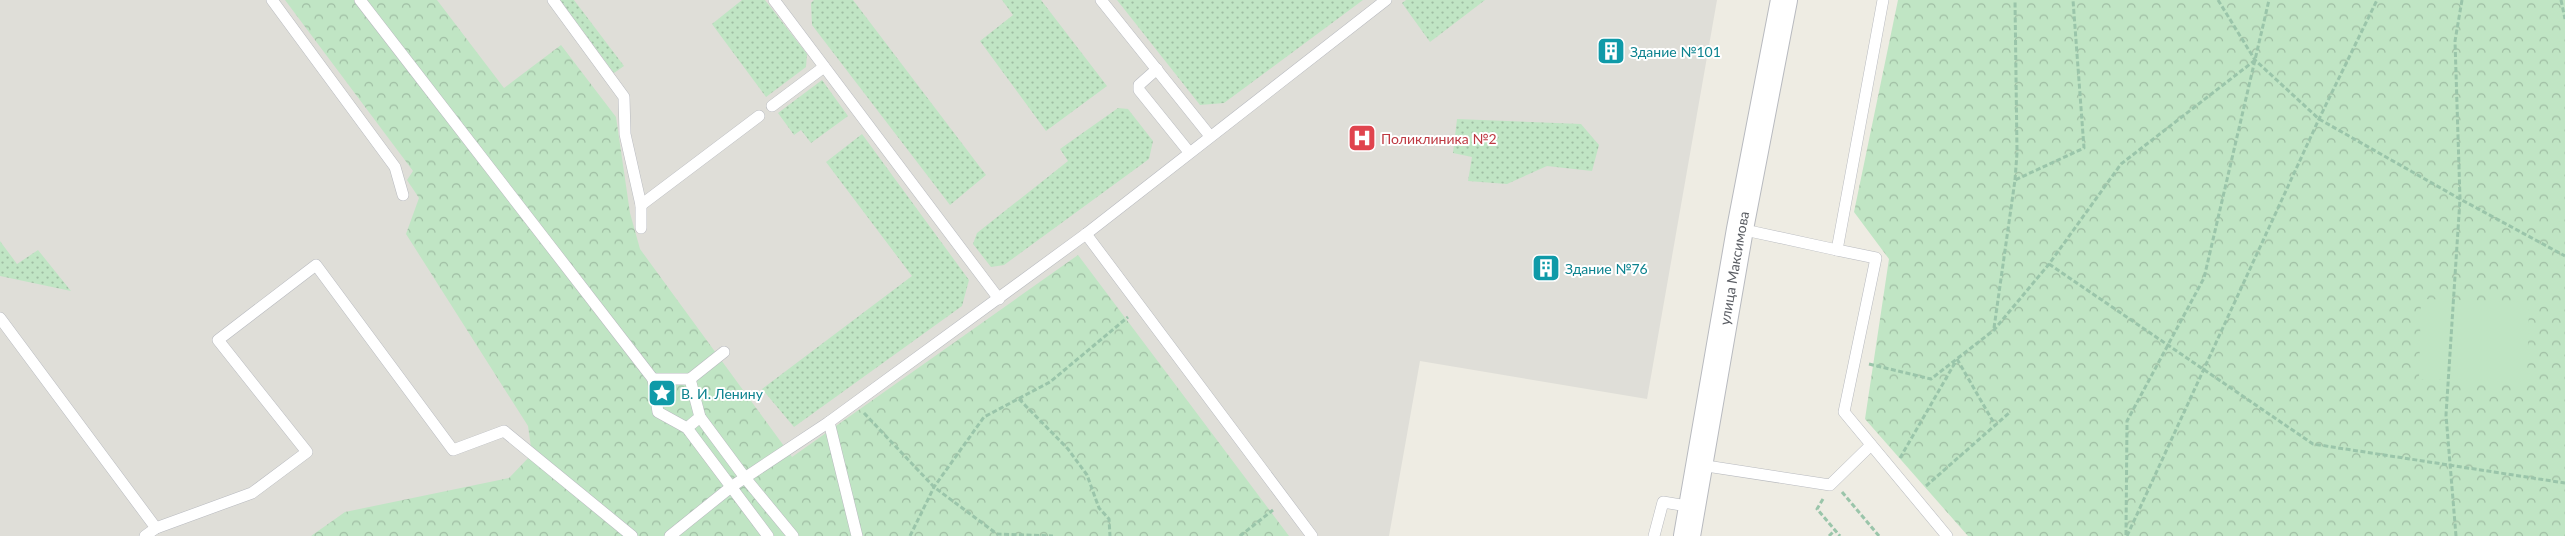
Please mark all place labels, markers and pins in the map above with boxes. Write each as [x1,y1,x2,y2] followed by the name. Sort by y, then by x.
[1596,36,1626,66] building icon: Здание №101
[1630,43,1721,60] place label: Здание №101
[1347,123,1377,153] hospital icon: Поликлиника №2
[1381,130,1497,147] place label: Поликлиника №2
[1531,253,1561,283] building icon: Здание №76
[1565,260,1648,277] place label: Здание №76
[647,378,677,408] place icon: В. И. Ленину
[681,385,764,402] place label: В. И. Ленину

